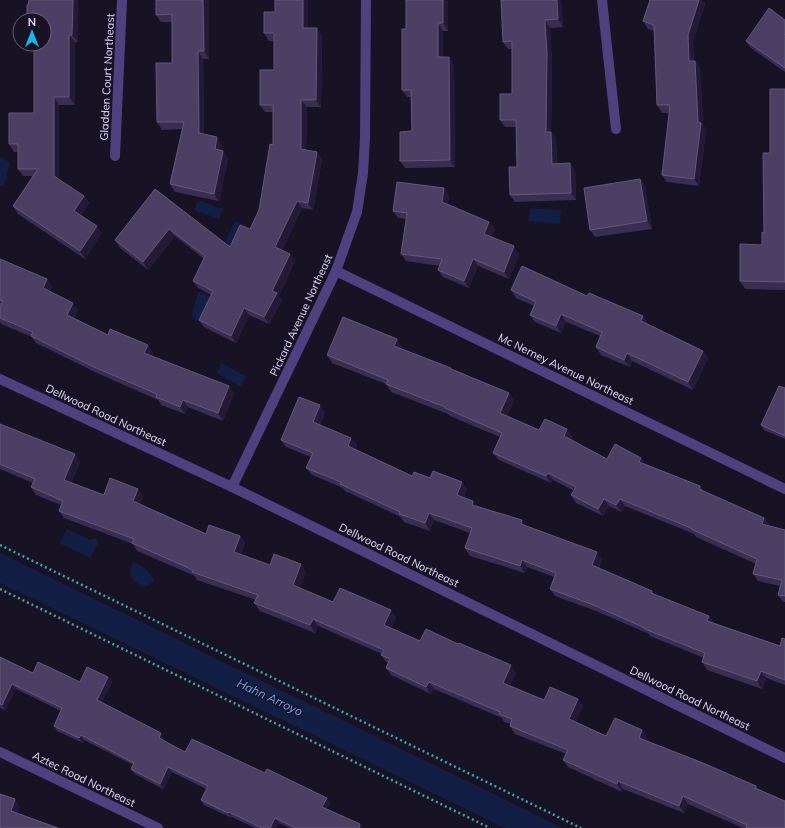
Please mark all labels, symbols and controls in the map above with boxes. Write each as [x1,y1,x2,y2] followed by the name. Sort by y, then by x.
[12,12,52,52] north arrow
[97,13,117,141] street label: Gladden Court Northeast
[28,15,36,29] text: N
[267,252,335,378] street label: Pickard Avenue Northeast
[496,330,636,408] street label: Mc Nerney Avenue Northeast
[43,381,169,449] street label: Dellwood Road Northeast
[337,520,461,590] street label: Dellwood Road Northeast
[628,663,752,733] street label: Dellwood Road Northeast
[235,675,305,719] water label: Hahn Arroyo
[30,748,138,810] street label: Aztec Road Northeast

